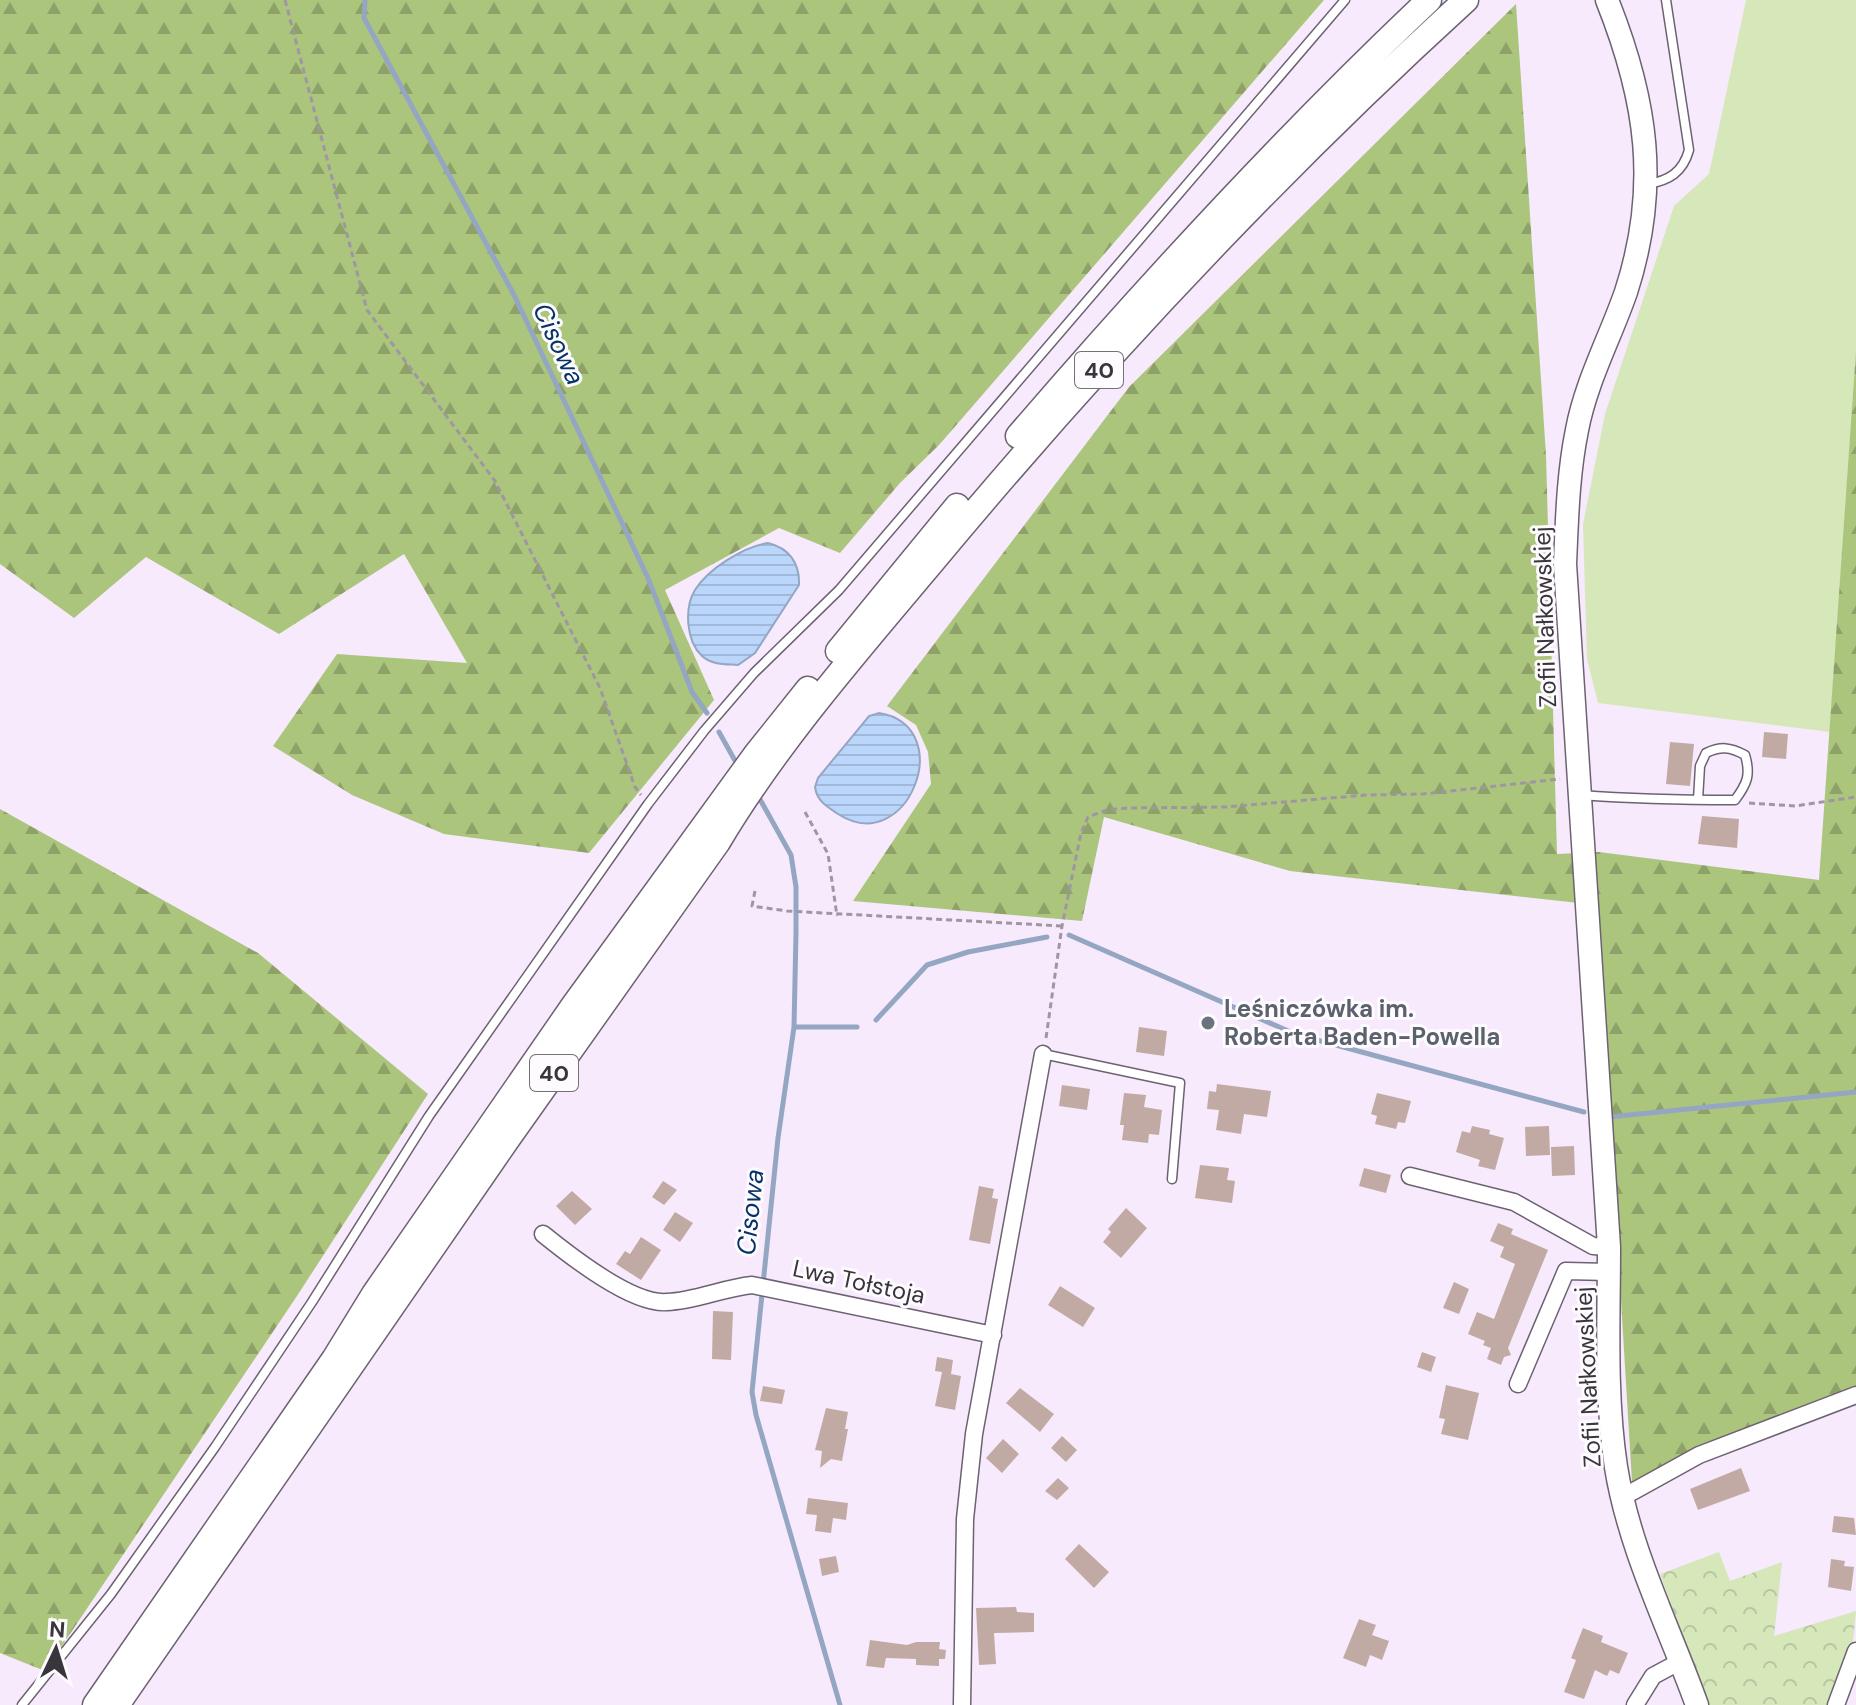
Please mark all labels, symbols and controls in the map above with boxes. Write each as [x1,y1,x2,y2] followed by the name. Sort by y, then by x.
[525,298,593,390] water label: Cisowa
[1075,352,1123,388] road number: 40
[1526,526,1563,708] street label: Zofii Nałkowskiej
[1224,993,1500,1052] place label: Leśniczówka im. Roberta Baden-Powella
[1199,1014,1217,1032] marker: Leśniczówka im. Roberta Baden-Powella
[530,1055,578,1091] road number: 40
[729,1167,771,1257] water label: Cisowa
[790,1252,928,1311] street label: Lwa Tołstoja
[1567,1286,1608,1468] street label: Zofii Nałkowskiej
[16,1609,96,1689] north arrow
[48,1615,66,1645] text: N

